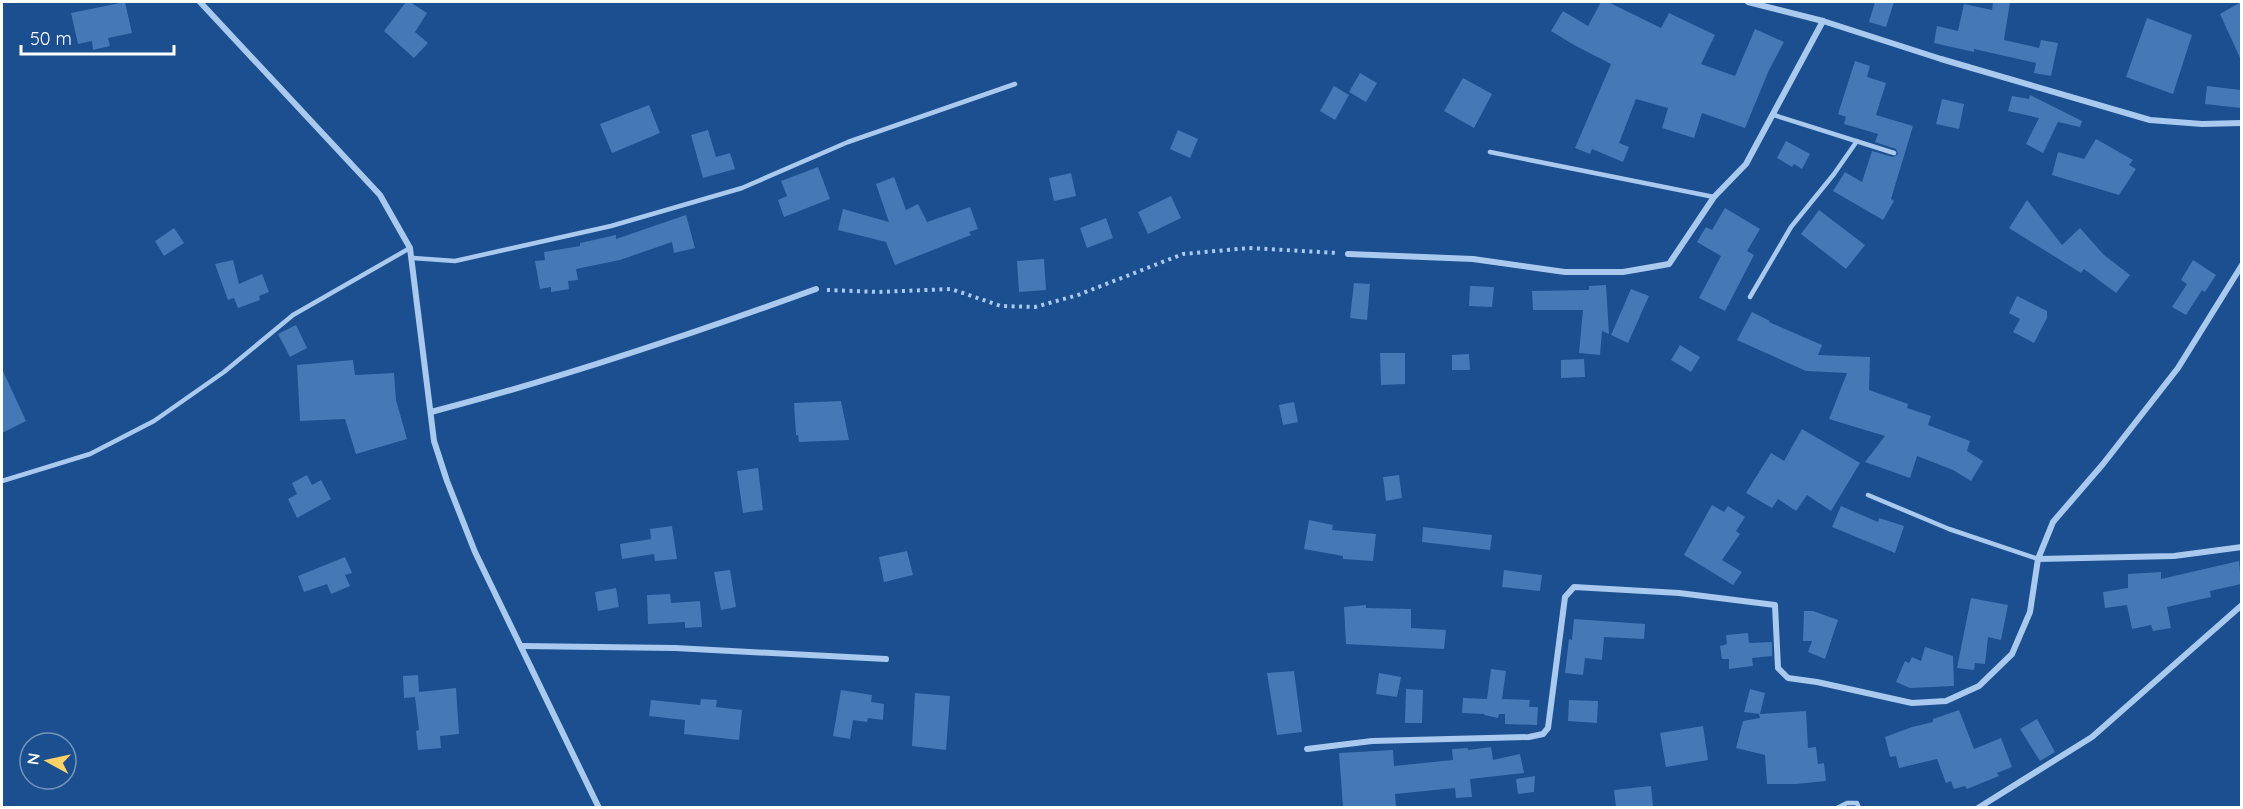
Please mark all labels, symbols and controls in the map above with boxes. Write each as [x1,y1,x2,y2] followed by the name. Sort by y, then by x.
[21,18,174,56] scale bar
[30,27,72,50] text: 50 m
[18,731,78,791] north arrow
[22,752,44,766] text: N

